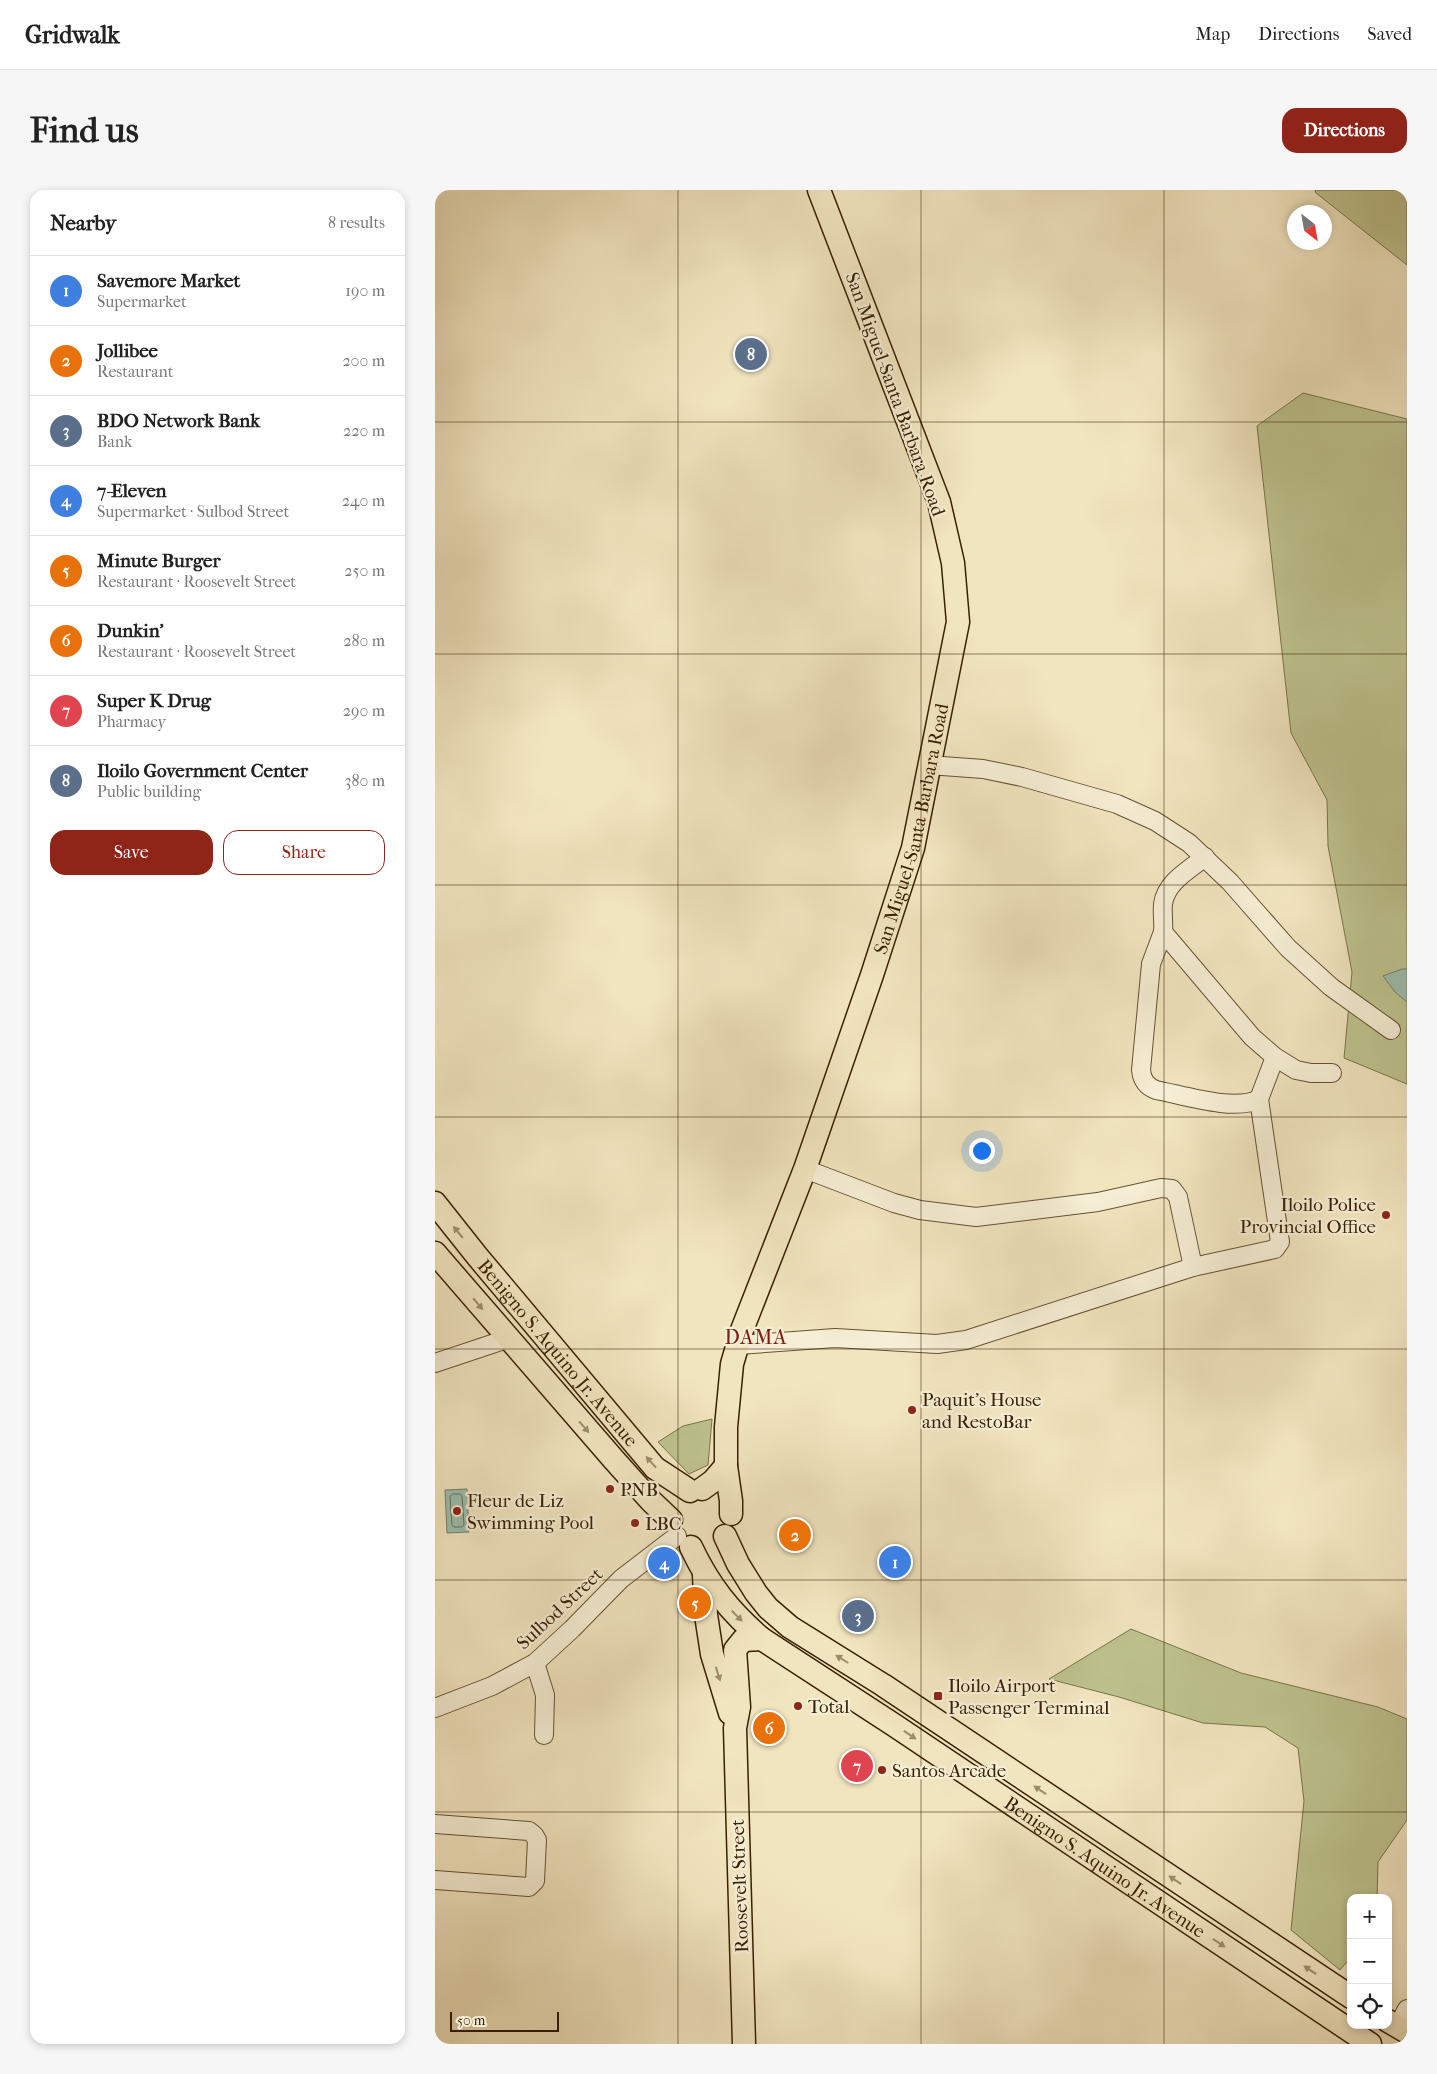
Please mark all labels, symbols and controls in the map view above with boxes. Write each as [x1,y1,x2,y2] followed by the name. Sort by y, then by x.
[25,21,120,49] text: Gridwalk
[1196,24,1230,45] text: Map
[1258,24,1339,45] text: Directions
[1367,24,1412,45] text: Saved
[1282,108,1407,153] button: Directions
[30,110,139,151] text: Find us
[1287,205,1332,250] north arrow
[50,211,116,235] text: Nearby
[328,213,385,232] text: 8 results
[97,270,240,292] text: Savemore Market
[841,270,950,520] street label: San Miguel-Santa Barbara Road
[63,281,69,300] text: 1
[345,281,385,300] text: 190 m
[97,292,187,311] text: Supermarket
[735,335,767,373] pin: 8
[97,340,158,362] text: Jollibee
[62,351,70,370] text: 2
[342,351,385,370] text: 200 m
[97,362,173,381] text: Restaurant
[97,410,260,432] text: BDO Network Bank
[63,421,69,440] text: 3
[343,421,385,440] text: 220 m
[97,432,132,451] text: Bank
[97,480,167,502] text: 7-Eleven
[61,491,71,510] text: 4
[342,491,385,510] text: 240 m
[97,502,289,521] text: Supermarket · Sulbod Street
[97,550,221,572] text: Minute Burger
[63,561,69,580] text: 5
[344,561,385,580] text: 250 m
[97,572,296,591] text: Restaurant · Roosevelt Street
[97,620,164,642] text: Dunkin'
[62,631,70,650] text: 6
[343,631,385,650] text: 280 m
[97,642,296,661] text: Restaurant · Roosevelt Street
[97,690,211,712] text: Super K Drug
[62,701,70,720] text: 7
[343,701,385,720] text: 290 m
[870,701,954,957] street label: San Miguel-Santa Barbara Road
[97,712,166,731] text: Pharmacy
[97,760,308,782] text: Iloilo Government Center
[62,771,70,790] text: 8
[345,771,385,790] text: 380 m
[97,782,201,801] text: Public building
[50,830,213,875] button: Save
[223,830,385,875] button: Share
[969,1138,995,1164] your location
[1240,1194,1376,1238] place label: Iloilo Police Provincial Office
[1380,1209,1392,1221] marker: Iloilo Police Provincial Office
[453,1225,463,1239] one-way arrow
[473,1255,642,1451] street label: Benigno S. Aquino Jr. Avenue
[472,1297,483,1310] one-way arrow
[724,1326,788,1349] district label: DAMA
[922,1389,1041,1433] place label: Paquit's House and RestoBar
[906,1404,918,1416] marker: Paquit's House and RestoBar
[579,1420,590,1433] one-way arrow
[645,1457,657,1469] one-way arrow
[620,1479,658,1501] place label: PNB
[604,1483,616,1495] marker: PNB
[467,1490,594,1534] place label: Fleur de Liz Swimming Pool
[451,1505,463,1517] marker: Fleur de Liz Swimming Pool
[645,1513,682,1535] place label: LBC
[779,1516,811,1554] pin: 2
[629,1517,641,1529] marker: LBC
[879,1543,911,1581] pin: 1
[648,1544,680,1582] pin: 4
[512,1563,607,1654] street label: Sulbod Street
[679,1584,711,1622] pin: 5
[842,1597,874,1635] pin: 3
[730,1610,742,1622] one-way arrow
[835,1655,849,1664] one-way arrow
[715,1667,723,1682] one-way arrow
[948,1675,1109,1719] place label: Iloilo Airport Passenger Terminal
[932,1690,944,1702] marker: Iloilo Airport Passenger Terminal
[808,1696,849,1718] place label: Total
[792,1700,804,1712] marker: Total
[753,1709,785,1747] pin: 6
[903,1730,916,1740] one-way arrow
[841,1747,873,1785] pin: 7
[892,1760,1006,1782] place label: Santos Arcade
[876,1764,888,1776] marker: Santos Arcade
[1033,1785,1047,1795] one-way arrow
[1000,1792,1209,1943] street label: Benigno S. Aquino Jr. Avenue
[727,1819,753,1953] street label: Roosevelt Street
[1168,1875,1182,1885] one-way arrow
[1347,1894,1392,2029] map controls
[1347,1894,1392,1939] button: +
[1212,1938,1226,1948] one-way arrow
[1347,1939,1392,1984] button: −
[1303,1966,1317,1975] one-way arrow
[1347,1984,1392,2029] button: locate
[450,2009,559,2032] scale bar
[457,2012,485,2029] text: 50 m

